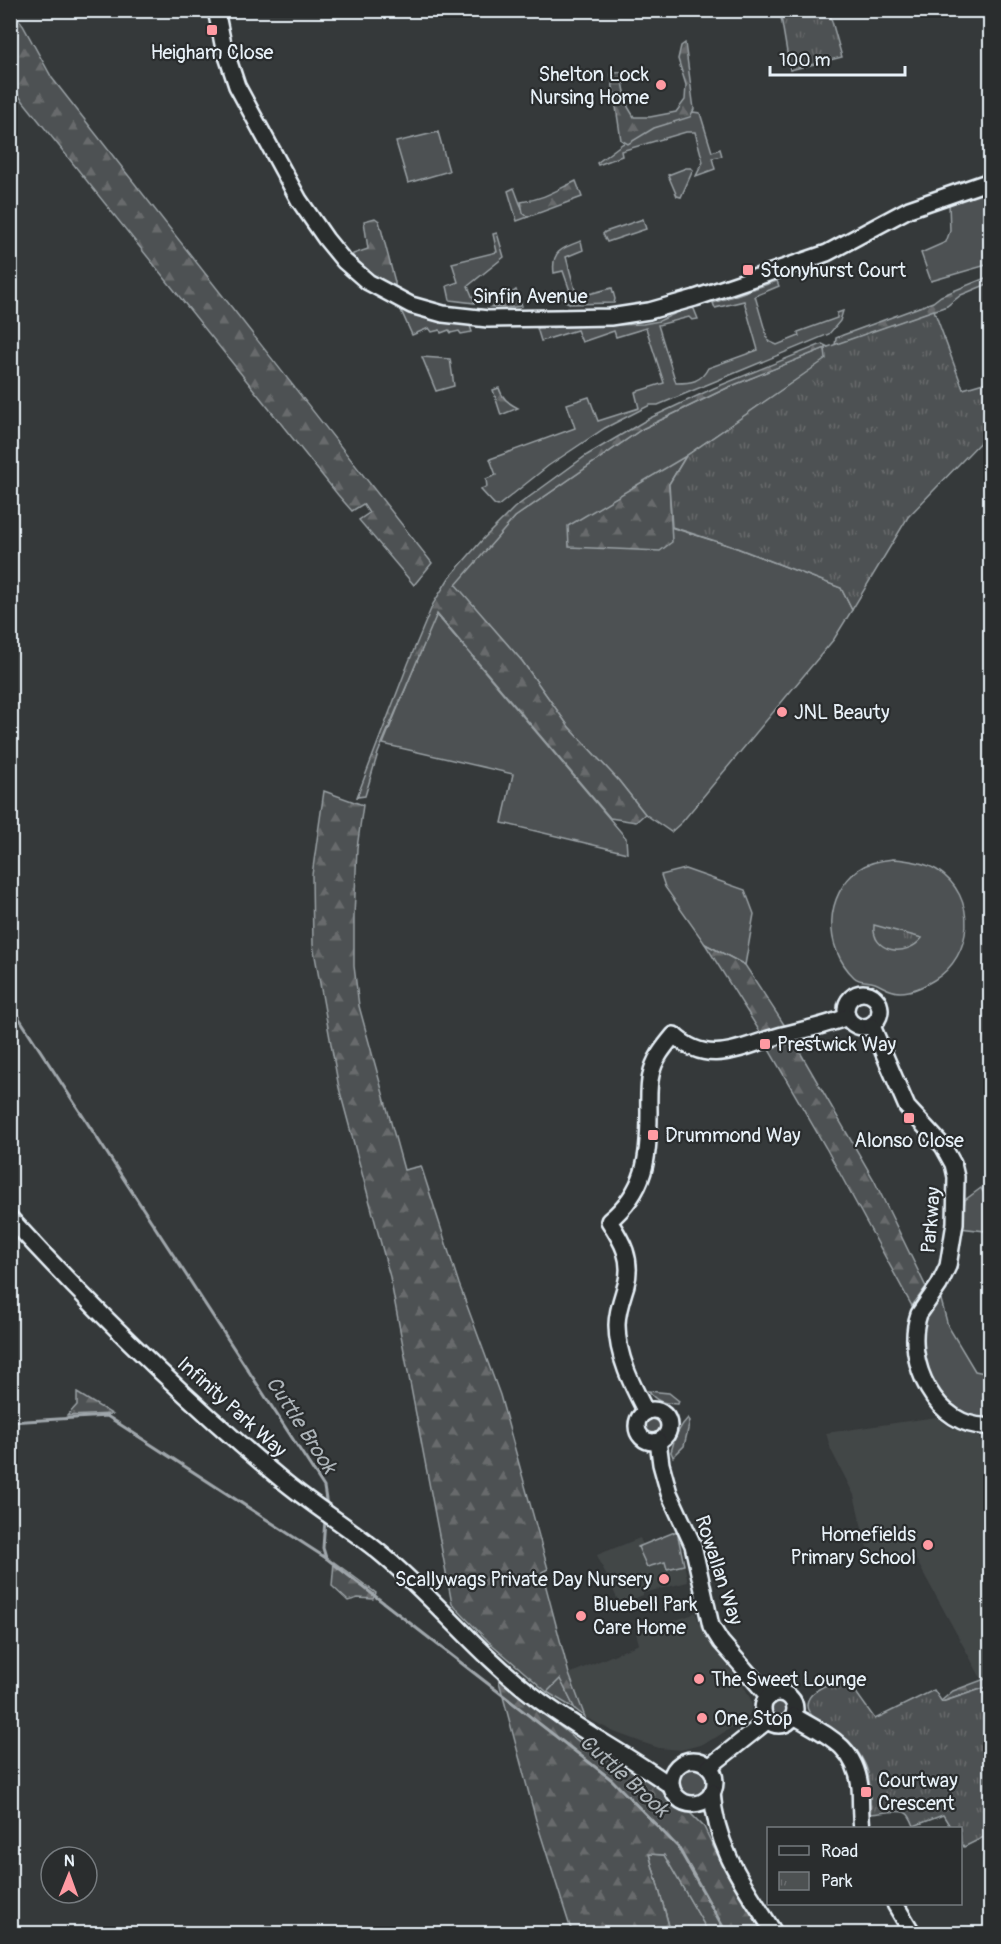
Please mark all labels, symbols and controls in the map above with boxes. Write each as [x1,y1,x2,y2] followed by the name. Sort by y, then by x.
[205,23,219,37] marker: Heigham Close
[770,39,905,77] scale bar
[151,40,274,65] place label: Heigham Close
[779,49,831,72] text: 100 m
[530,62,650,110] place label: Shelton Lock Nursing Home
[654,78,668,92] marker: Shelton Lock Nursing Home
[760,258,907,283] place label: Stonyhurst Court
[741,263,755,277] marker: Stonyhurst Court
[472,284,588,309] street label: Sinfin Avenue
[794,700,890,725] place label: JNL Beauty
[775,705,789,719] marker: JNL Beauty
[777,1032,897,1057] place label: Prestwick Way
[758,1037,772,1051] marker: Prestwick Way
[902,1111,916,1125] marker: Alonso Close
[665,1123,801,1148] place label: Drummond Way
[646,1128,660,1142] marker: Drummond Way
[854,1128,964,1153] place label: Alonso Close
[916,1185,946,1254] street label: Parkway
[172,1351,292,1463] street label: Infinity Park Way
[260,1371,344,1481] water label: Cuttle Brook
[690,1512,749,1628] street label: Rowallan Way
[791,1522,916,1570] place label: Homefields Primary School
[921,1538,935,1552] marker: Homefields Primary School
[395,1567,652,1592] place label: Scallywags Private Day Nursery
[657,1572,671,1586] marker: Scallywags Private Day Nursery
[593,1592,698,1640] place label: Bluebell Park Care Home
[574,1609,588,1623] marker: Bluebell Park Care Home
[711,1667,866,1692] place label: The Sweet Lounge
[692,1672,706,1686] marker: The Sweet Lounge
[714,1706,792,1731] place label: One Stop
[695,1711,709,1725] marker: One Stop
[574,1729,676,1825] water label: Cuttle Brook
[878,1768,958,1816] place label: Courtway Crescent
[859,1785,873,1799] marker: Courtway Crescent
[767,1827,962,1905] legend
[821,1840,858,1863] text: Road
[39,1845,99,1905] north arrow
[64,1851,75,1871] text: N
[821,1870,853,1893] text: Park

